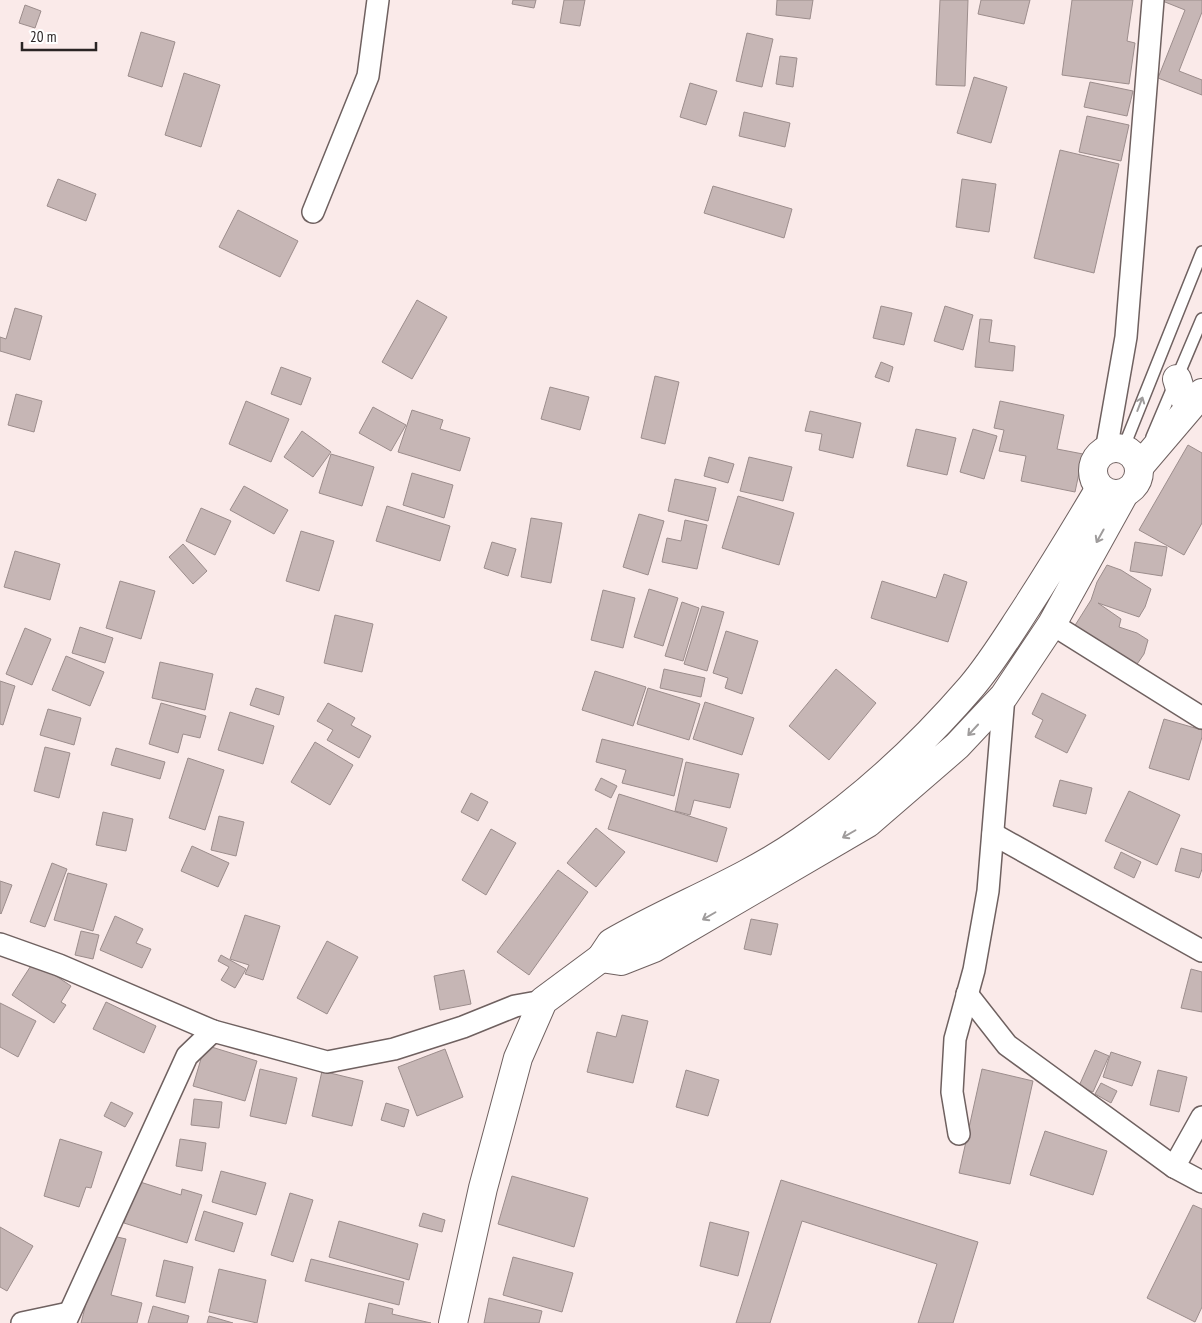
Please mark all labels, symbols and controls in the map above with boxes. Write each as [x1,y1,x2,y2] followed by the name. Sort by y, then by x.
[22,20,96,52] scale bar
[30,27,56,46] text: 20 m
[1136,396,1145,412] one-way arrow
[1095,529,1105,544] one-way arrow
[967,723,979,736] one-way arrow
[841,829,856,839] one-way arrow
[702,912,716,922] one-way arrow

